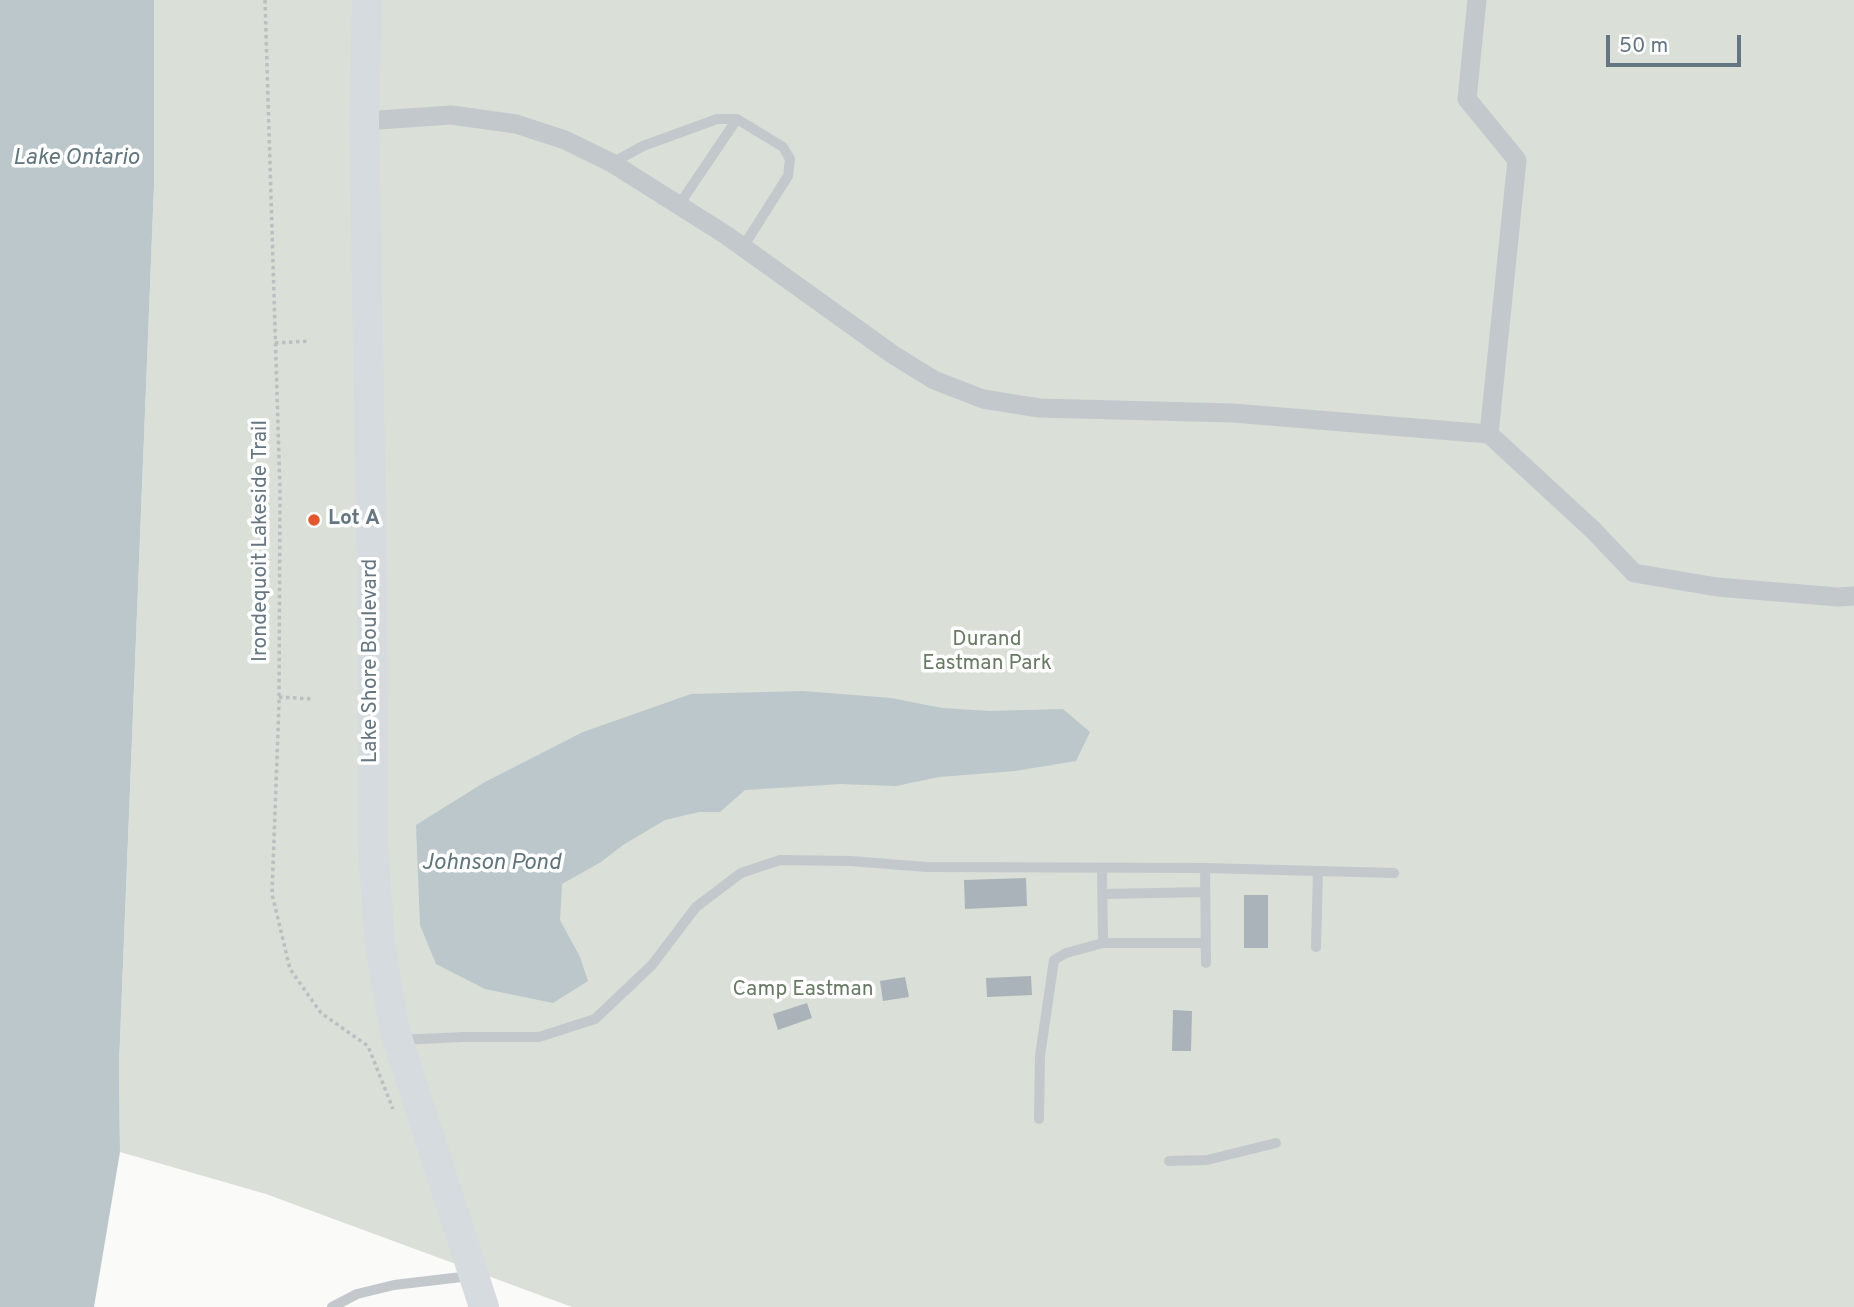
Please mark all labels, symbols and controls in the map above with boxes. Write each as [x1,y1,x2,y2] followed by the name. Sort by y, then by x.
[1609,21,1744,65] scale bar
[1619,33,1668,60] text: 50 m
[13,145,139,173] water label: Lake Ontario
[249,420,275,662] street label: Irondequoit Lakeside Trail
[328,507,380,533] place label: Lot A
[306,512,322,528] marker: Lot A
[359,559,385,763] street label: Lake Shore Boulevard
[922,628,1052,678] park label: Durand Eastman Park
[421,850,561,878] water label: Johnson Pond
[732,978,874,1004] park label: Camp Eastman

